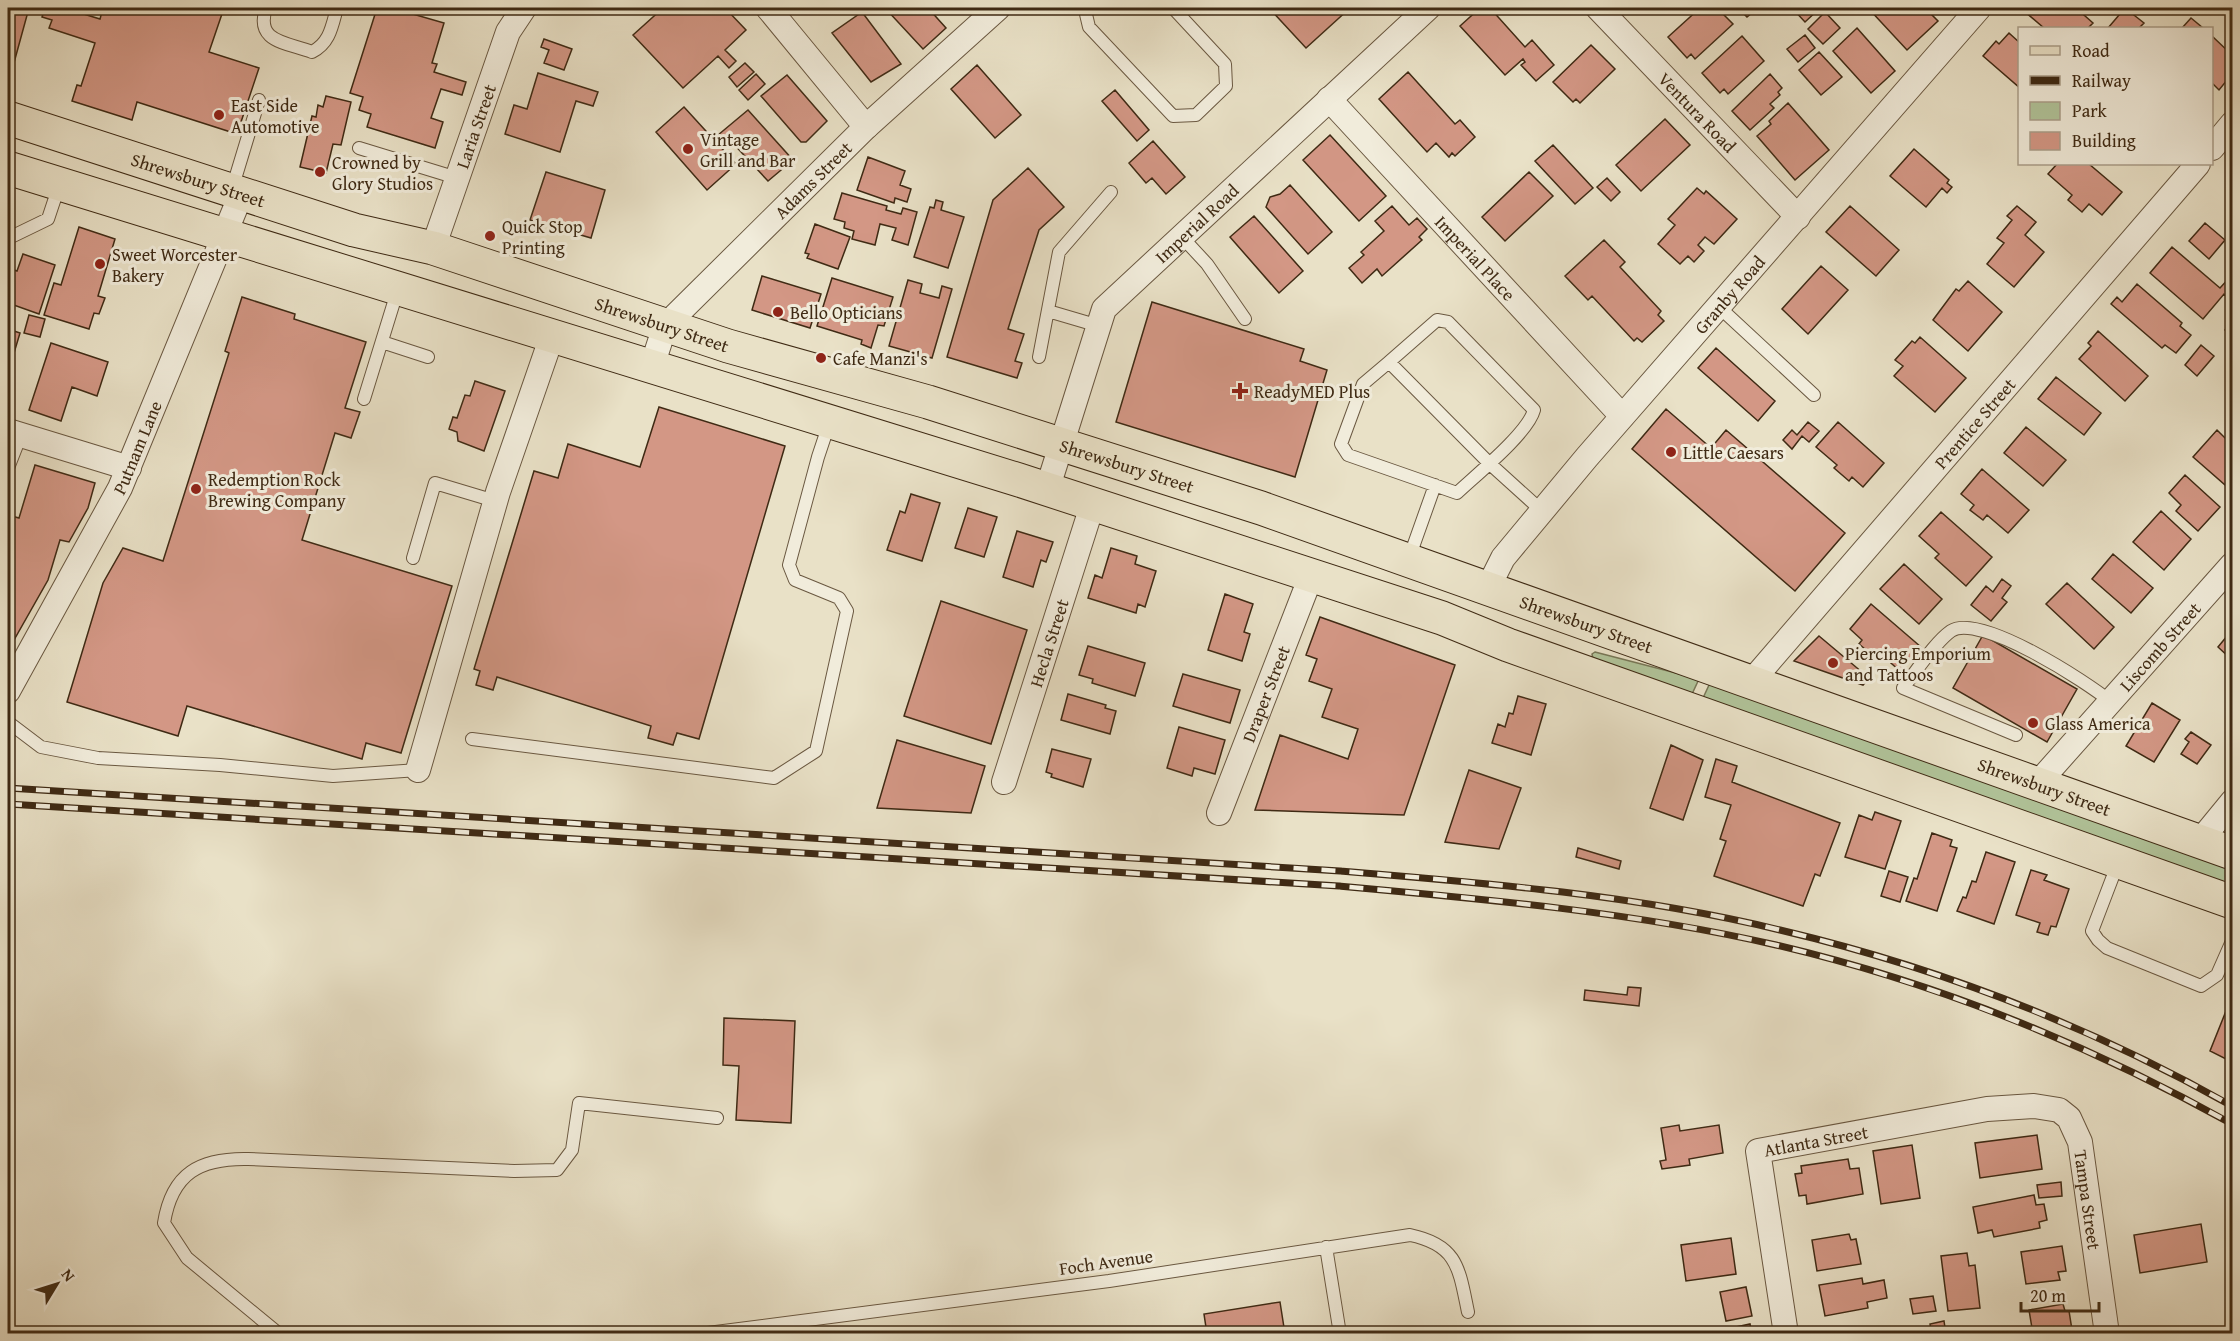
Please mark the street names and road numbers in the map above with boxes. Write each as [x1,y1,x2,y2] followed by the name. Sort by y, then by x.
[1652,66,1743,159] street label: Ventura Road
[448,80,503,172] street label: Laria Street
[768,134,858,225] street label: Adams Street
[128,145,269,214] street label: Shrewsbury Street
[1148,177,1245,269] street label: Imperial Road
[1429,209,1522,307] street label: Imperial Place
[1687,249,1771,339] street label: Granby Road
[592,289,733,359] street label: Shrewsbury Street
[1927,371,2022,475] street label: Prentice Street
[106,396,168,499] street label: Putnam Lane
[1056,431,1198,500] street label: Shrewsbury Street
[1516,588,1657,660] street label: Shrewsbury Street
[1022,595,1075,690] street label: Hecla Street
[2112,595,2207,697] street label: Liscomb Street
[1234,641,1297,746] street label: Draper Street
[1974,750,2115,823] street label: Shrewsbury Street
[1762,1117,1871,1163] street label: Atlanta Street
[2068,1148,2109,1252] street label: Tampa Street
[1057,1242,1155,1282] street label: Foch Avenue

